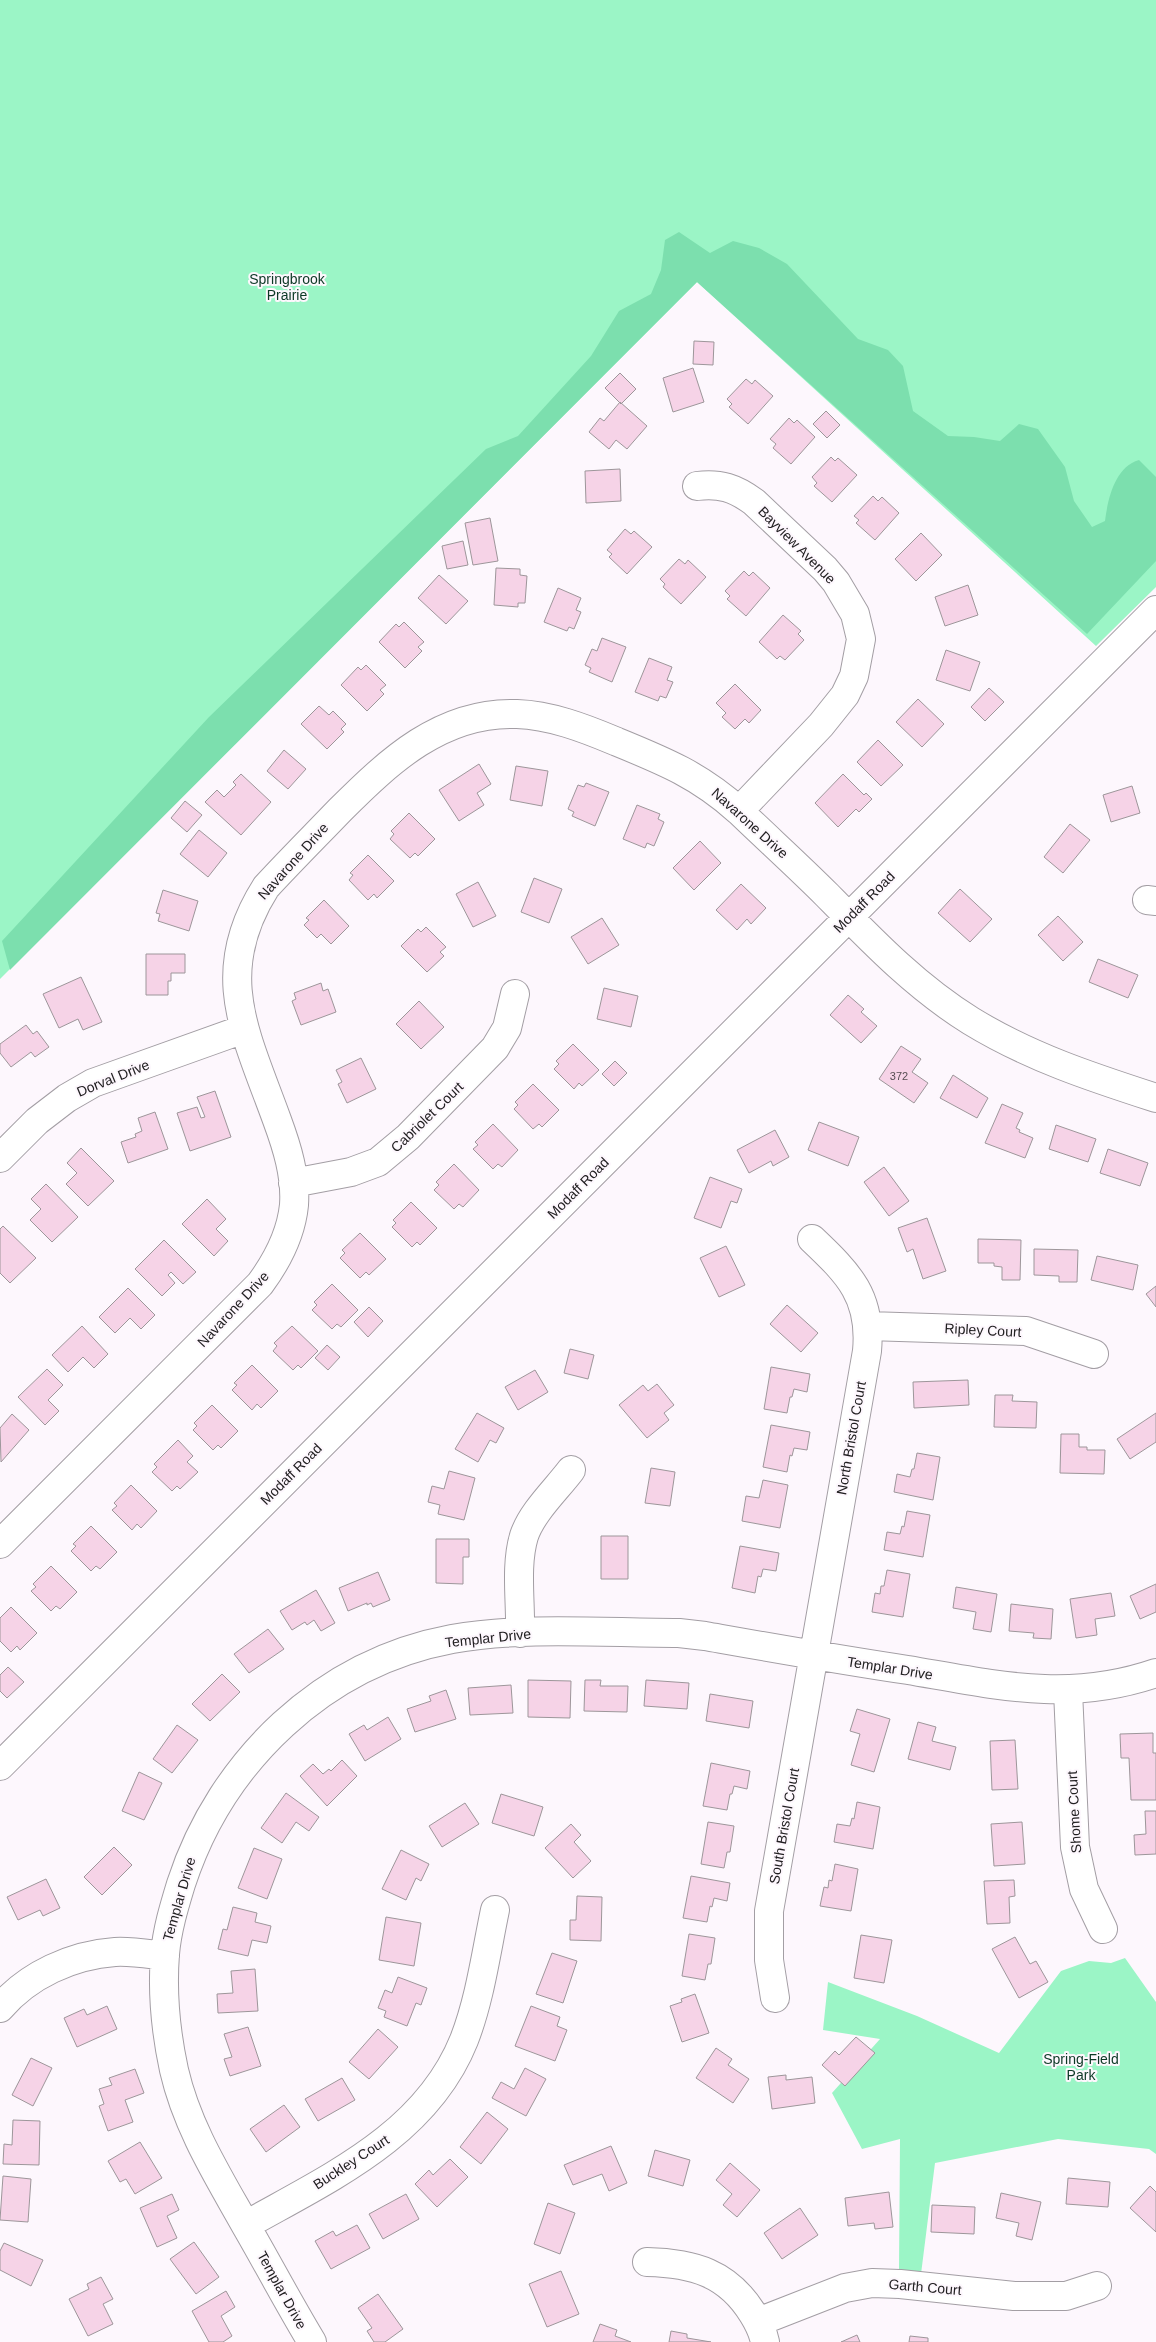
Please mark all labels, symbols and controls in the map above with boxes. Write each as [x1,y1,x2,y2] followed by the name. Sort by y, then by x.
[249,271,326,303] park label: Springbrook Prairie
[755,503,839,587] street label: Bayview Avenue
[709,785,792,862] street label: Navarone Drive
[255,819,332,902] street label: Navarone Drive
[830,868,898,936] street label: Modaff Road
[74,1056,152,1100] street label: Dorval Drive
[890,1070,908,1082] house number: 372
[388,1078,466,1155] street label: Cabriolet Court
[544,1154,612,1222] street label: Modaff Road
[194,1268,272,1350] street label: Navarone Drive
[944,1320,1022,1340] street label: Ripley Court
[833,1380,869,1496] street label: North Bristol Court
[257,1440,325,1508] street label: Modaff Road
[444,1626,532,1650] street label: Templar Drive
[846,1653,934,1683] street label: Templar Drive
[766,1767,802,1885] street label: South Bristol Court
[1064,1770,1084,1854] street label: Shome Court
[159,1855,199,1943] street label: Templar Drive
[1043,2051,1119,2083] park label: Spring-Field Park
[310,2132,392,2192] street label: Buckley Court
[254,2248,310,2332] street label: Templar Drive
[888,2276,962,2298] street label: Garth Court

